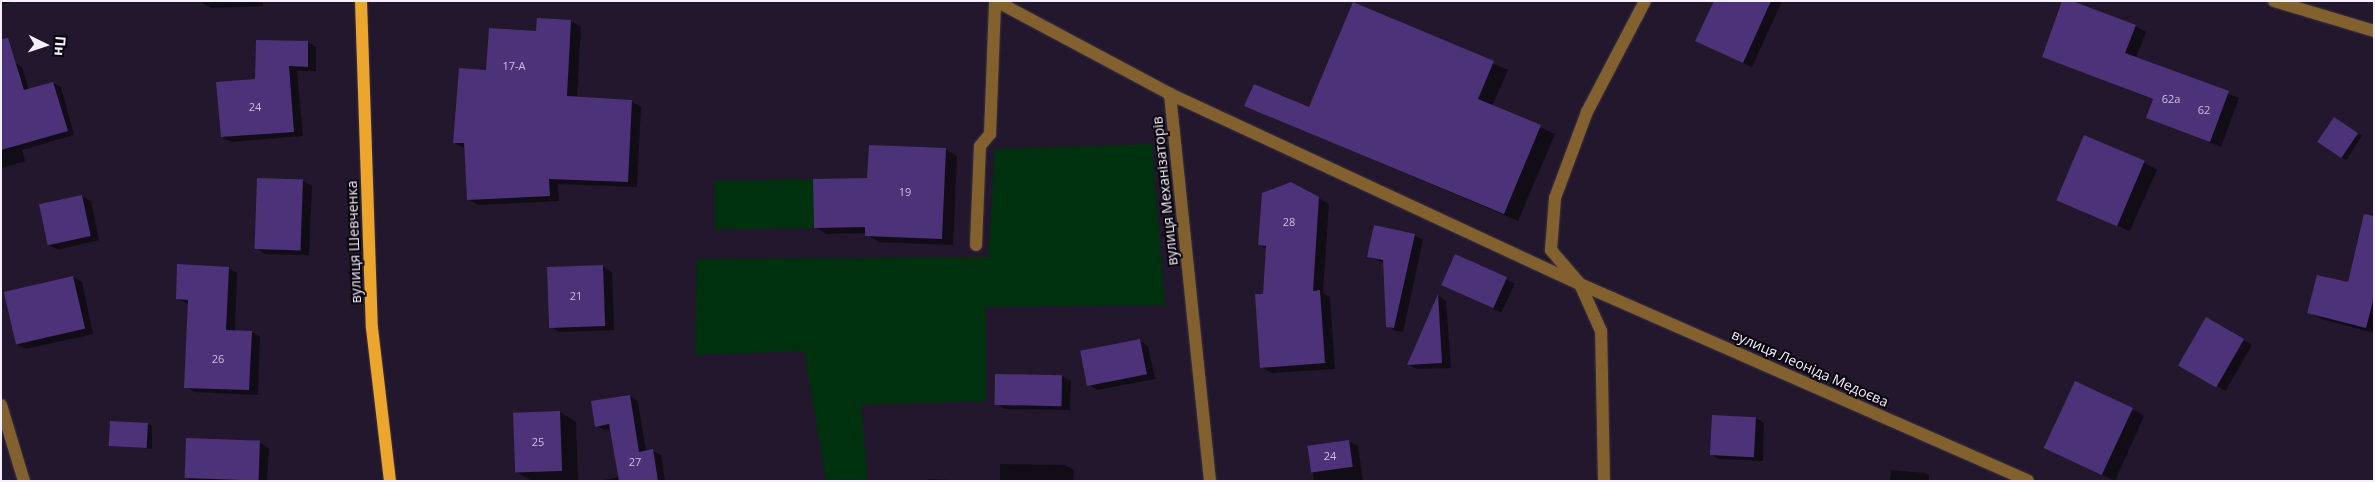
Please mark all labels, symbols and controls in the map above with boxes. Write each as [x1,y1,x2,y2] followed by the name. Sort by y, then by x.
[20,20,70,70] north arrow
[50,36,71,57] text: Пн
[502,59,526,73] house number: 17-А
[2162,92,2180,106] house number: 62а
[249,100,261,114] house number: 24
[2198,103,2210,117] house number: 62
[1149,116,1181,266] street label: вулиця Механізаторів
[343,180,365,304] street label: вулиця Шевченка
[899,185,911,199] house number: 19
[1283,215,1295,229] house number: 28
[570,289,582,303] house number: 21
[1729,326,1891,410] street label: вулиця Леоніда Медоєва
[212,352,224,366] house number: 26
[532,435,544,449] house number: 25
[1324,449,1336,463] house number: 24
[629,455,641,469] house number: 27

